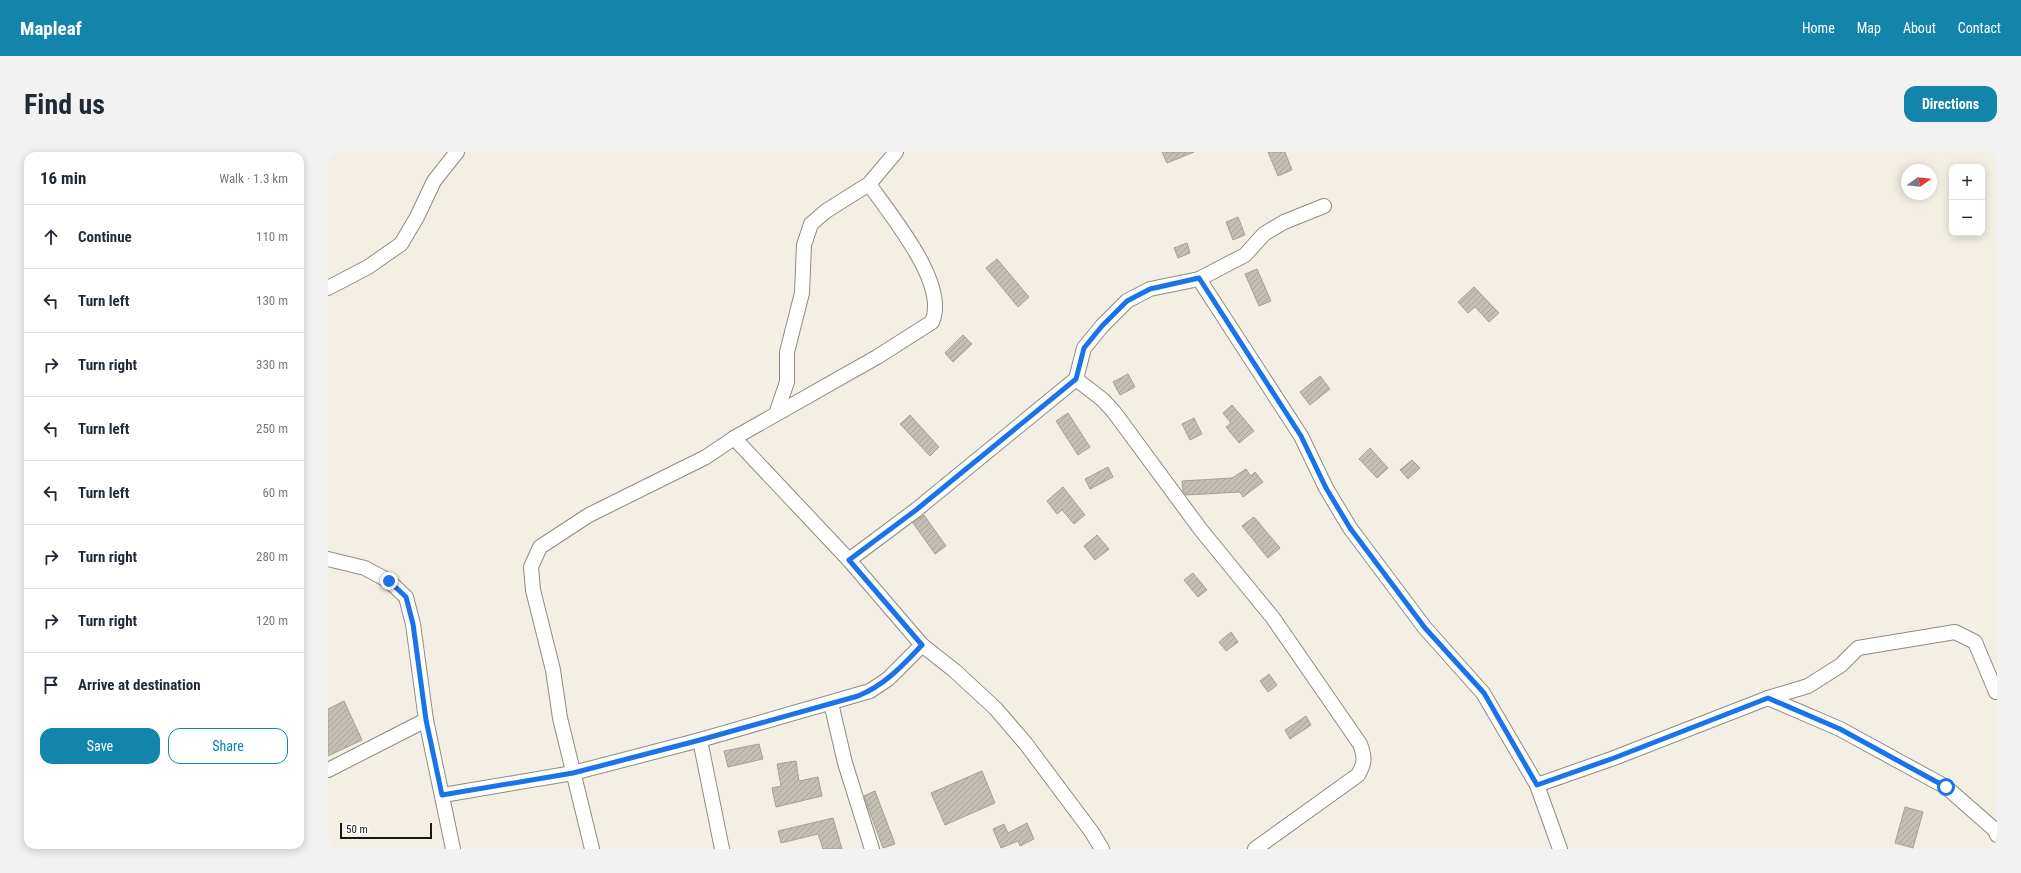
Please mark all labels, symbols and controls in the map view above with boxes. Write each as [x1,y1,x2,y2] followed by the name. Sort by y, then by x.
[20,17,82,40] text: Mapleaf
[1802,20,1835,36] text: Home
[1857,20,1881,36] text: Map
[1903,20,1936,36] text: About
[1958,20,2001,36] text: Contact
[1904,86,1997,122] button: Directions
[24,88,105,121] text: Find us
[1901,164,1937,200] north arrow
[1949,164,1985,236] map controls
[1949,164,1985,200] button: +
[40,168,86,188] text: 16 min
[219,171,288,186] text: Walk · 1.3 km
[1949,200,1985,236] button: −
[40,226,62,248] icon: ahead
[78,228,132,246] text: Continue
[256,229,288,244] text: 110 m
[40,290,62,312] icon: left
[78,292,129,310] text: Turn left
[256,293,288,308] text: 130 m
[40,354,62,376] icon: right
[78,356,137,374] text: Turn right
[256,357,288,372] text: 330 m
[40,418,62,440] icon: left
[78,420,129,438] text: Turn left
[256,421,288,436] text: 250 m
[40,482,62,504] icon: left
[78,484,129,502] text: Turn left
[262,485,288,500] text: 60 m
[40,546,62,568] icon: right
[78,548,137,566] text: Turn right
[256,549,288,564] text: 280 m
[380,572,398,590] route end
[40,610,62,632] icon: right
[78,612,137,630] text: Turn right
[256,613,288,628] text: 120 m
[40,674,62,696] icon: arrive
[78,676,201,694] text: Arrive at destination
[40,728,160,764] button: Save
[168,728,288,764] button: Share
[1937,778,1955,796] route start
[340,821,432,840] scale bar
[346,823,368,836] text: 50 m

